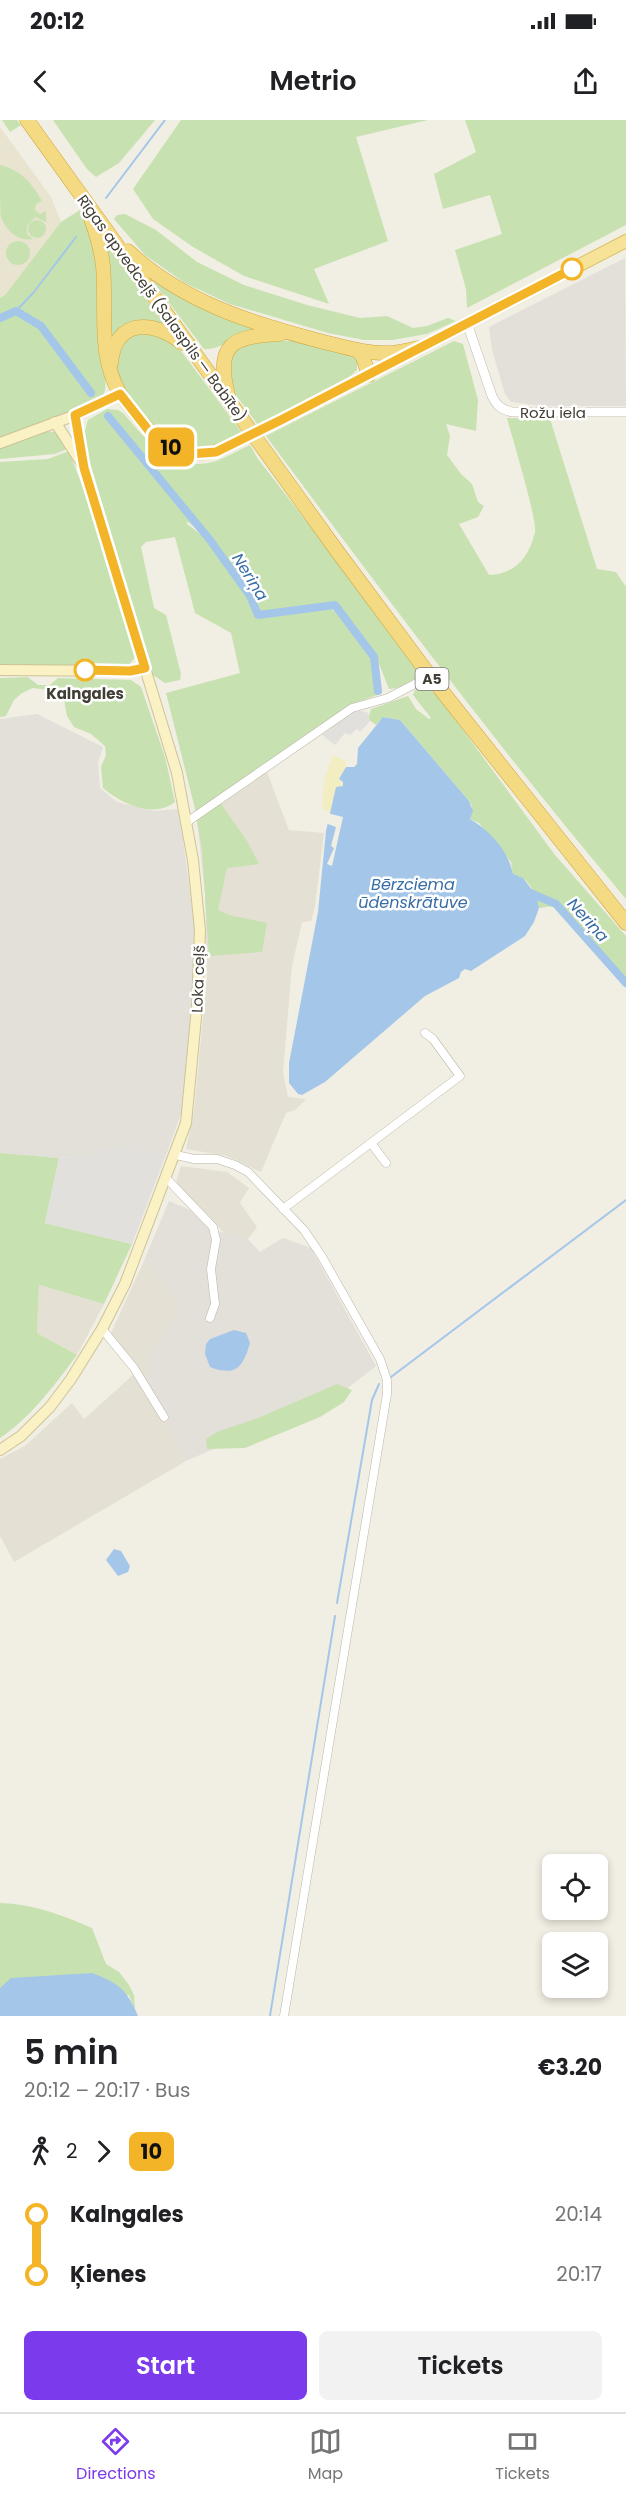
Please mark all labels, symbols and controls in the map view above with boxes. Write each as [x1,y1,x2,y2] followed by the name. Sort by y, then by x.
[30,6,84,37] text: 20:12
[269,62,357,99] text: Metrio
[24,65,57,98] icon: back
[569,65,602,98] icon: share
[72,190,252,426] street label: Rīgas apvedceļš (Salaspils — Babīte)
[561,258,583,280] unlabelled marker
[520,402,586,423] street label: Rožu iela
[144,428,198,466] line badge: 10
[160,433,182,462] text: 10
[226,549,274,605] water label: Neriņa
[74,659,96,681] marker: Kalngales
[416,668,448,690] road number: A5
[46,683,124,704] place label: Kalngales
[358,873,468,914] water label: Bērzciema ūdenskrātuve
[562,893,614,947] water label: Neriņa
[186,945,210,1013] street label: Loka ceļš
[542,1854,608,1998] map controls
[542,1854,608,1920] button: locate
[542,1932,608,1998] button: layers
[24,2029,119,2076] text: 5 min
[538,2052,602,2083] text: €3.20
[24,2076,191,2104] text: 20:12 – 20:17 · Bus
[24,2135,57,2168] icon: walk
[87,2135,120,2168] icon: forward
[66,2137,78,2165] text: 2
[141,2137,162,2166] text: 10
[70,2199,184,2230] text: Kalngales
[555,2200,602,2228] text: 20:14
[70,2259,147,2290] text: Ķienes
[556,2260,602,2288] text: 20:17
[24,2331,307,2400] button: Start
[319,2331,602,2400] button: Tickets
[76,2425,156,2486] tab: Directions
[308,2425,343,2486] tab: Map
[495,2425,550,2486] tab: Tickets

